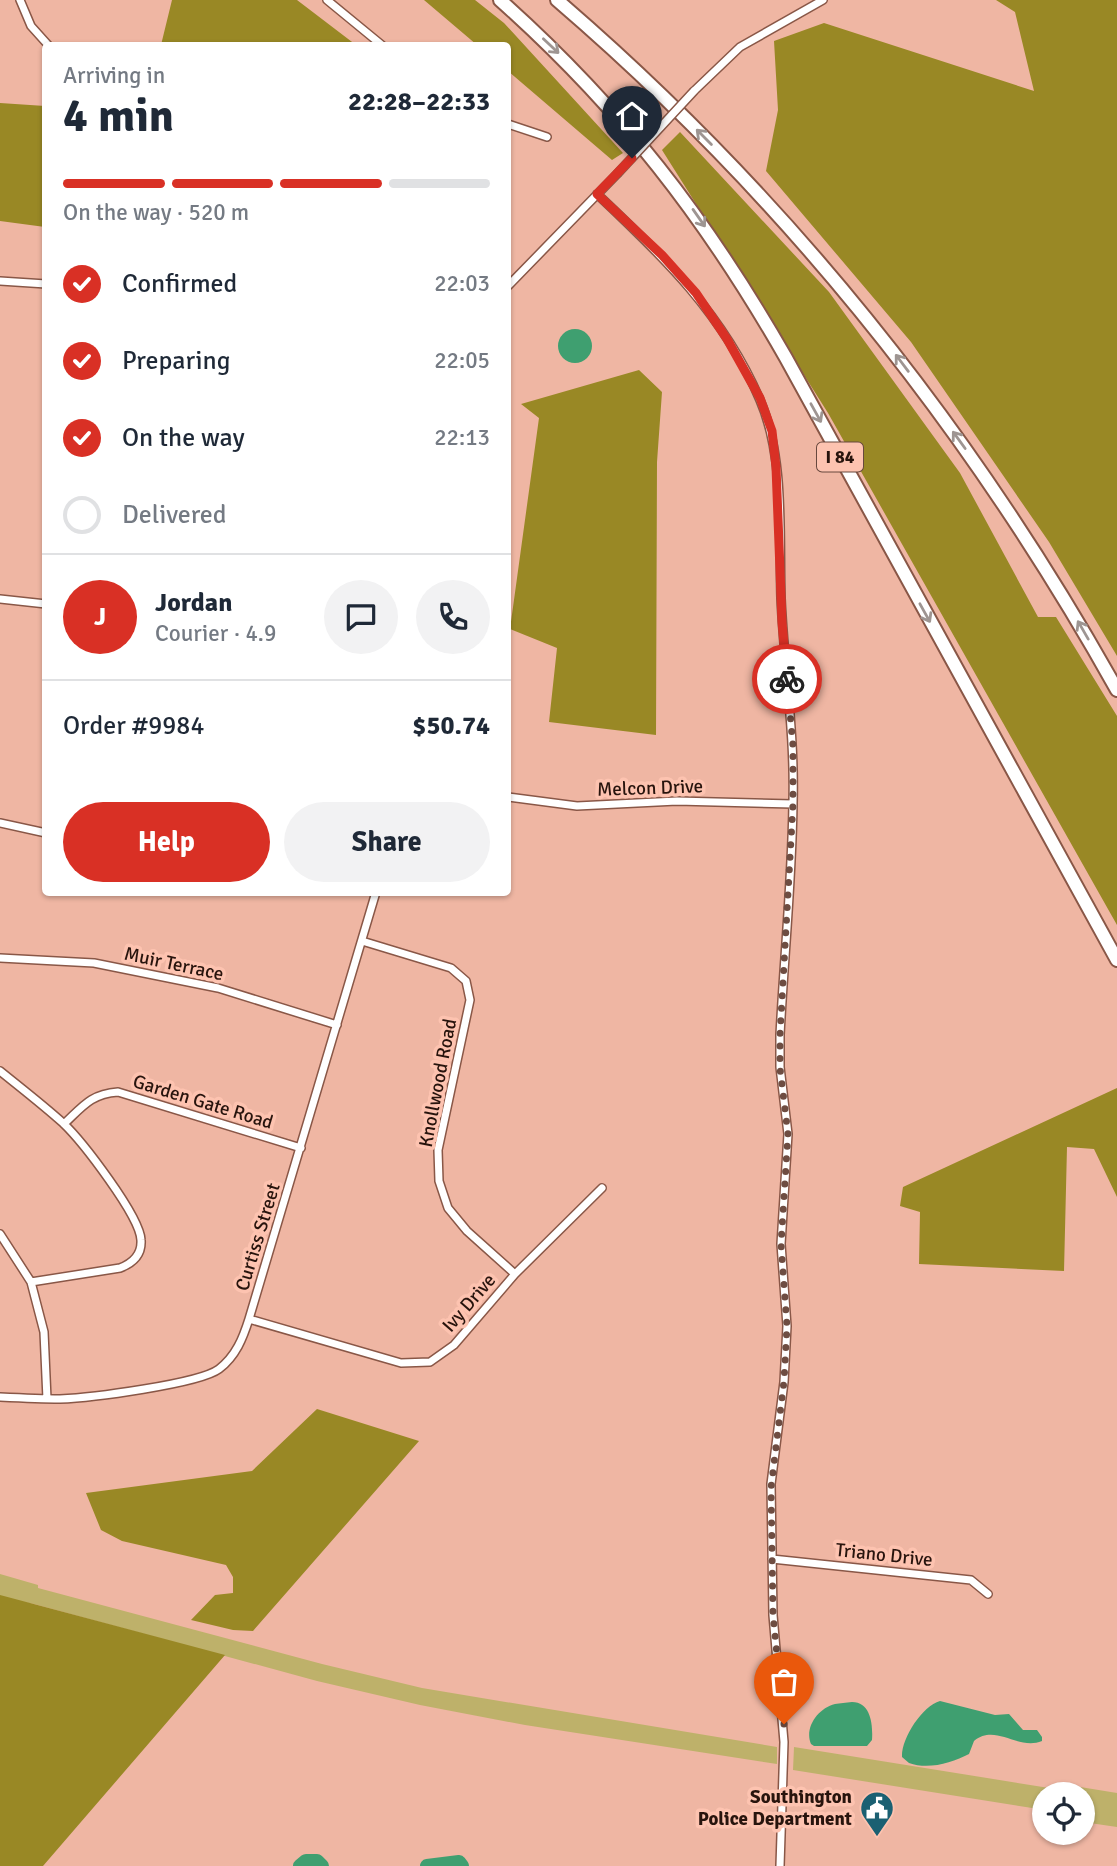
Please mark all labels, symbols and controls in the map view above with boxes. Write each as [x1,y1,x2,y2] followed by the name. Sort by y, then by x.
[542,38,559,55] one-way arrow
[63,61,165,90] text: Arriving in
[348,86,490,118] text: 22:28–22:33
[602,86,662,158] pin
[63,88,174,144] text: 4 min
[613,97,651,135] icon: home
[696,129,713,146] one-way arrow
[63,198,249,227] text: On the way · 520 m
[692,208,706,227] one-way arrow
[63,265,101,303] icon: check
[122,268,237,300] text: Confirmed
[434,269,490,298] text: 22:03
[63,342,101,380] icon: check
[122,345,230,377] text: Preparing
[434,346,490,375] text: 22:05
[895,354,909,373] one-way arrow
[810,402,823,423] one-way arrow
[63,419,101,457] icon: check
[122,422,245,454] text: On the way
[434,423,490,452] text: 22:13
[952,431,966,450] one-way arrow
[817,443,863,472] road number: I 84
[122,499,227,531] text: Delivered
[324,580,398,654] button: chat
[416,580,490,654] button: phone
[155,587,232,619] text: Jordan
[94,601,106,633] text: J
[919,602,933,622] one-way arrow
[155,619,276,648] text: Courier · 4.9
[1076,621,1090,641] one-way arrow
[752,644,822,714] courier
[768,660,806,698] icon: bike
[63,710,204,742] text: Order #9984
[412,710,490,742] text: $50.74
[597,774,703,802] street label: Melcon Drive
[63,802,270,882] button: Help
[284,802,490,882] button: Share
[122,942,226,986] street label: Muir Terrace
[414,1017,462,1149] street label: Knollwood Road
[130,1069,276,1135] street label: Garden Gate Road
[230,1180,286,1294] street label: Curtiss Street
[437,1269,501,1337] street label: Ivy Drive
[834,1538,934,1572] street label: Triano Drive
[754,1652,814,1724] pin
[765,1663,803,1701] icon: bag
[1032,1782,1095,1845] map controls
[1032,1782,1095,1845] button: locate
[698,1785,852,1831] place label: Southington Police Department
[858,1789,896,1838] public building icon: Southington Police Department

